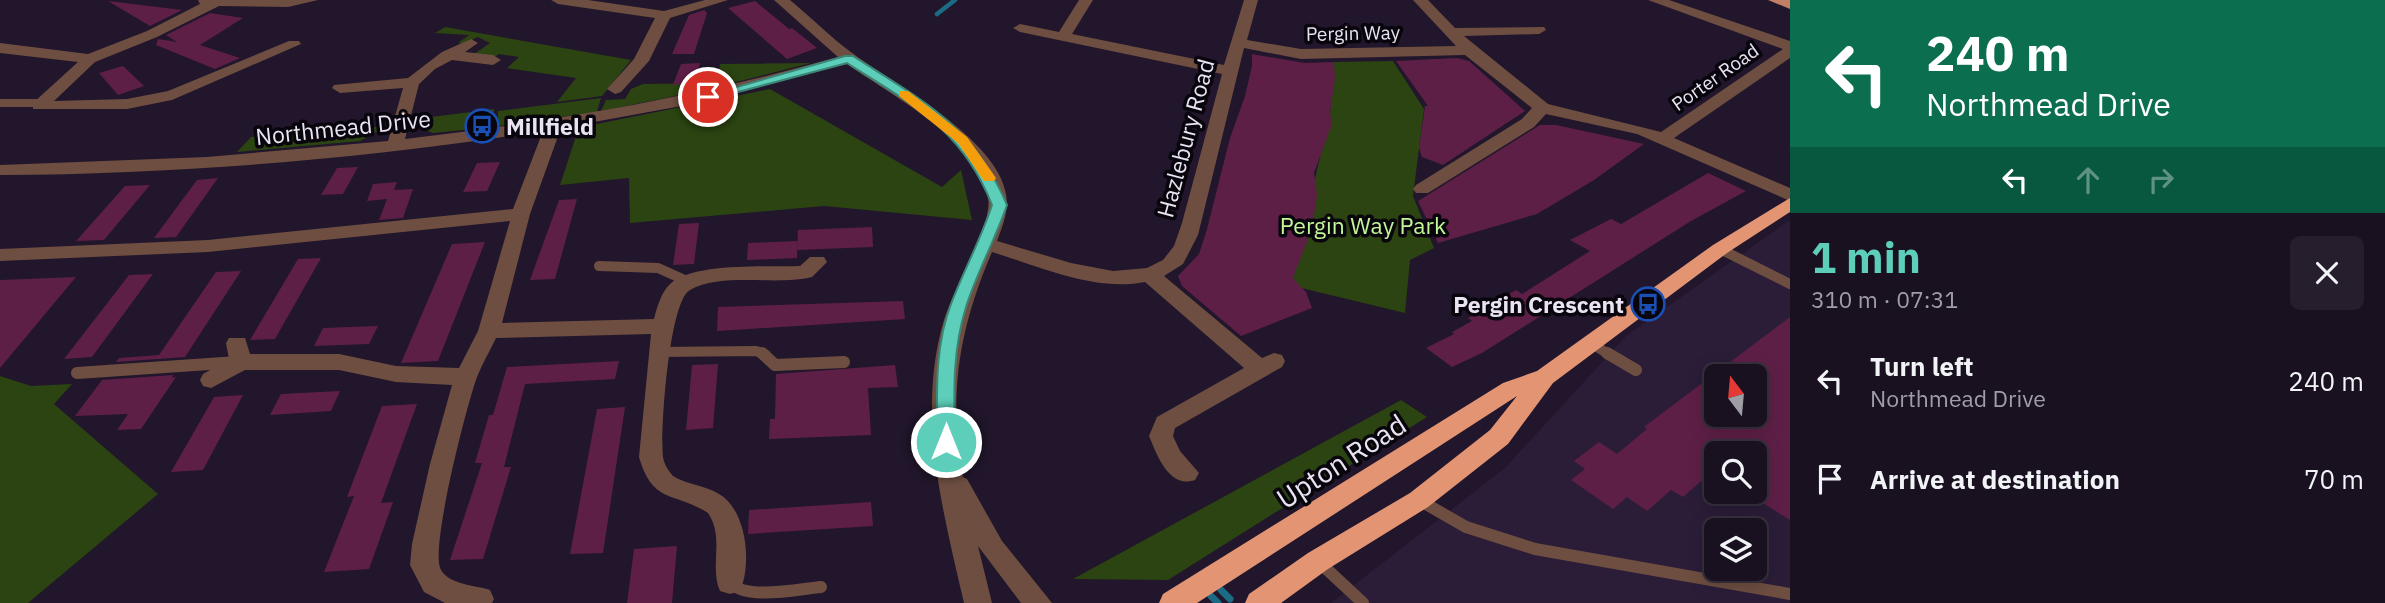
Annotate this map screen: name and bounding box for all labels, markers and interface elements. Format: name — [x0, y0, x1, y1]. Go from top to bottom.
street label: Pergin Way — [1306, 20, 1401, 46]
text: 240 m — [1926, 21, 2070, 84]
icon: left — [1811, 28, 1902, 119]
street label: Porter Road — [1667, 38, 1763, 116]
street label: Hazlebury Road — [1149, 55, 1221, 221]
pin — [678, 67, 738, 127]
icon: arrive — [689, 78, 727, 116]
text: Northmead Drive — [1926, 83, 2171, 125]
street label: Northmead Drive — [254, 103, 432, 151]
bus stop icon: Millfield — [463, 107, 501, 145]
place label: Millfield — [506, 111, 594, 141]
icon: left — [1996, 161, 2034, 199]
icon: ahead — [2069, 161, 2107, 199]
icon: right — [2142, 161, 2180, 199]
park label: Pergin Way Park — [1280, 210, 1446, 240]
text: 1 min — [1811, 230, 1921, 285]
button: close — [2290, 236, 2364, 310]
text: 310 m · 07:31 — [1811, 284, 1958, 314]
bus stop icon: Pergin Crescent — [1629, 285, 1667, 323]
place label: Pergin Crescent — [1453, 289, 1624, 319]
text: Turn left — [1870, 349, 1973, 383]
icon: left — [1811, 362, 1849, 400]
north arrow — [1704, 364, 1768, 427]
map controls — [1704, 364, 1767, 581]
text: 240 m — [2288, 364, 2364, 398]
text: Northmead Drive — [1870, 383, 2046, 413]
position arrow — [909, 405, 983, 479]
street label: Upton Road — [1269, 405, 1413, 517]
button: search — [1704, 441, 1767, 504]
icon: arrive — [1811, 460, 1849, 498]
text: Arrive at destination — [1870, 462, 2120, 496]
text: 70 m — [2304, 462, 2364, 496]
button: layers — [1704, 518, 1767, 581]

